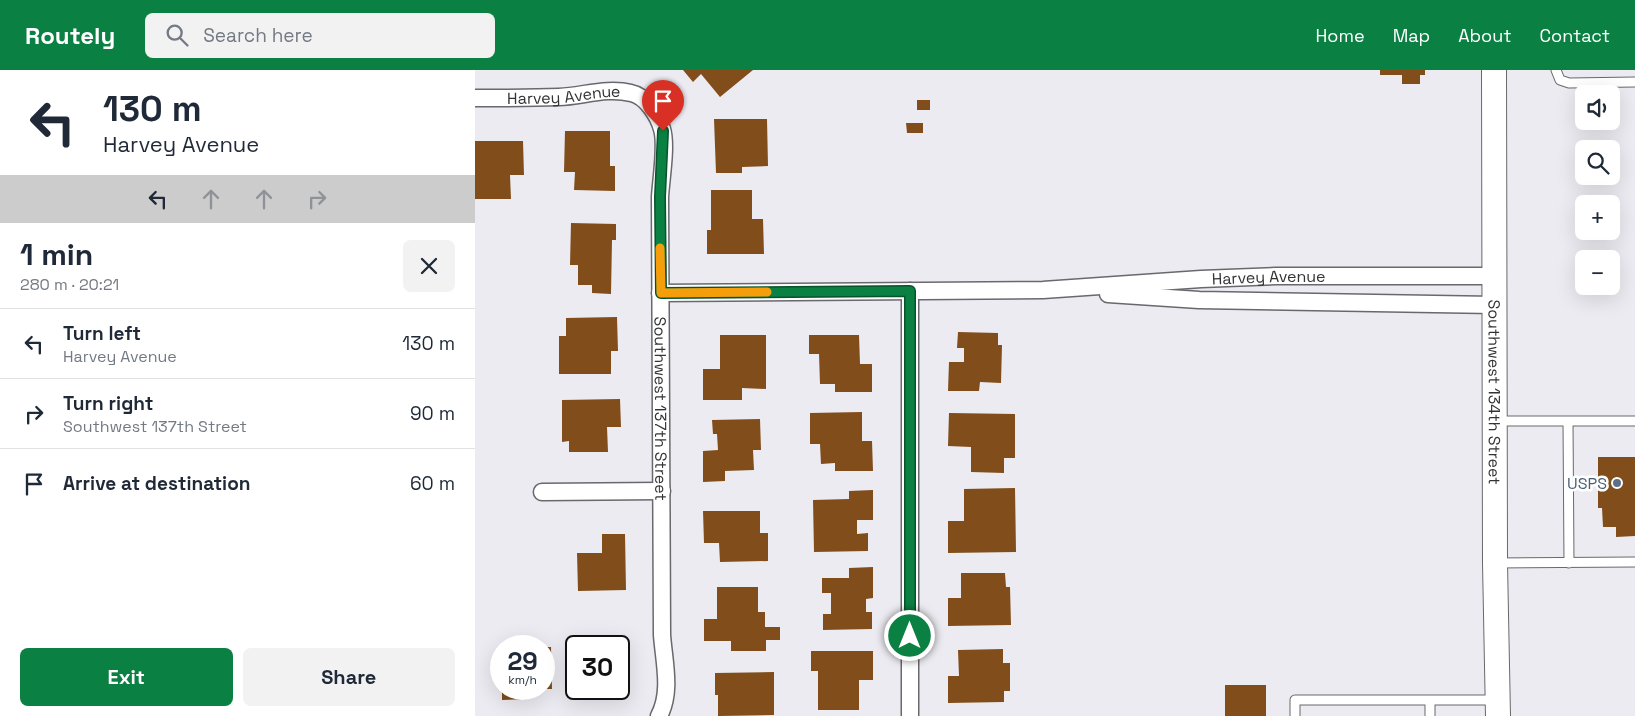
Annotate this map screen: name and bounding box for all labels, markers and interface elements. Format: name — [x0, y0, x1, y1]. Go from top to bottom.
search box — [145, 13, 495, 58]
text: Routely — [25, 20, 115, 51]
icon: search — [163, 21, 191, 49]
text: Search here — [203, 23, 313, 48]
text: Home — [1316, 24, 1365, 47]
text: Map — [1393, 24, 1430, 47]
text: About — [1458, 24, 1512, 47]
text: Contact — [1540, 24, 1610, 47]
pin — [642, 80, 684, 131]
street label: Harvey Avenue — [507, 81, 621, 109]
map controls — [1575, 85, 1620, 295]
button: sound — [1575, 85, 1620, 130]
text: 130 m — [103, 87, 202, 131]
icon: arrive — [649, 87, 677, 115]
icon: left — [20, 90, 85, 155]
text: Harvey Avenue — [103, 130, 259, 158]
button: search — [1575, 140, 1620, 185]
icon: left — [144, 185, 172, 213]
icon: ahead — [197, 185, 225, 213]
icon: ahead — [250, 185, 278, 213]
icon: right — [303, 185, 331, 213]
button: + — [1575, 195, 1620, 240]
text: 1 min — [20, 235, 93, 274]
button: close — [403, 240, 455, 292]
button: − — [1575, 250, 1620, 295]
street label: Harvey Avenue — [1211, 266, 1325, 290]
text: 280 m · 20:21 — [20, 274, 119, 295]
street label: Southwest 134th Street — [1483, 299, 1505, 485]
street label: Southwest 137th Street — [650, 317, 671, 501]
text: Turn left — [63, 321, 141, 346]
icon: left — [20, 330, 48, 358]
text: 130 m — [402, 331, 455, 356]
text: Harvey Avenue — [63, 346, 177, 367]
text: Turn right — [63, 391, 153, 416]
icon: right — [20, 400, 48, 428]
text: 90 m — [410, 401, 455, 426]
text: Southwest 137th Street — [63, 416, 247, 437]
icon: arrive — [20, 470, 48, 498]
text: Arrive at destination — [63, 471, 251, 496]
text: 60 m — [410, 471, 455, 496]
place label: USPS — [1567, 473, 1607, 494]
marker: USPS — [1611, 477, 1623, 489]
position arrow — [883, 609, 935, 661]
speed limit sign: 30 — [565, 635, 630, 700]
text: 29 — [507, 645, 538, 677]
button: Exit — [20, 648, 233, 706]
button: Share — [243, 648, 455, 706]
text: km/h — [508, 672, 537, 688]

